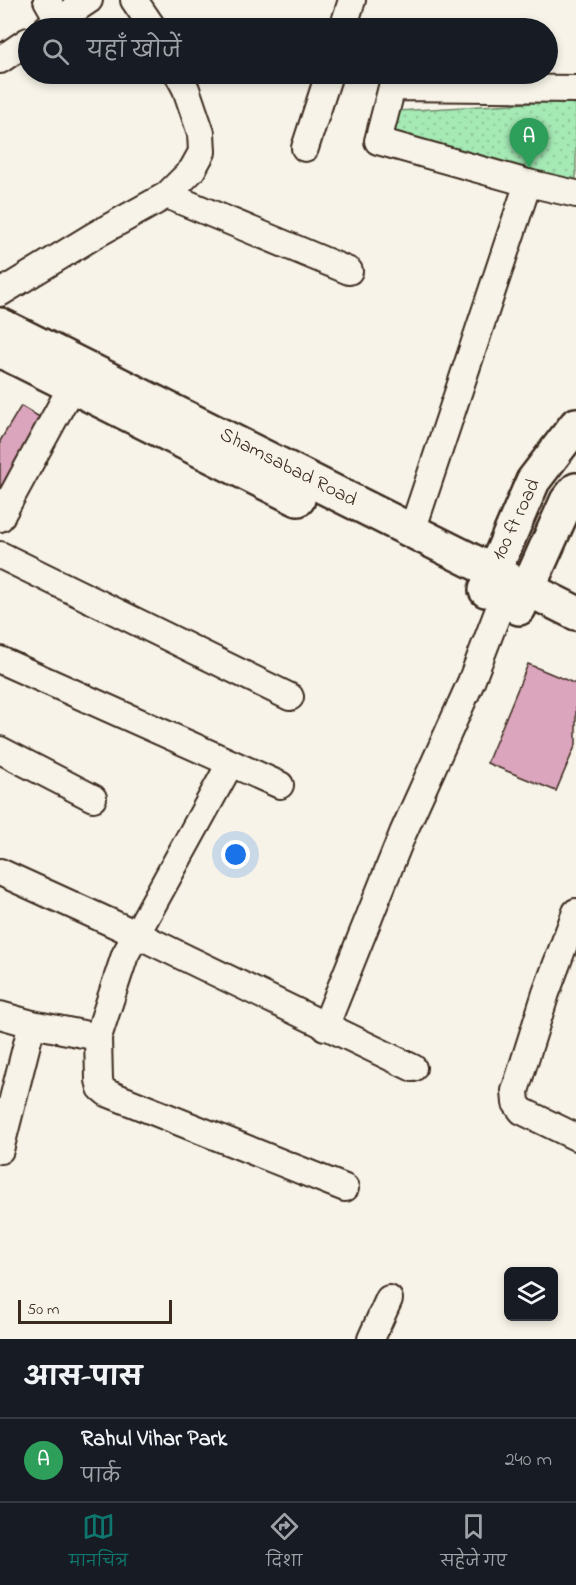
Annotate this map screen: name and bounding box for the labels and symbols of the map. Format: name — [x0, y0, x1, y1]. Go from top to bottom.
pin: A — [510, 118, 548, 168]
street label: Shamsabad Road — [214, 421, 362, 515]
street label: 100 ft road — [485, 474, 549, 566]
your location — [221, 840, 250, 869]
scale bar — [18, 1297, 172, 1324]

